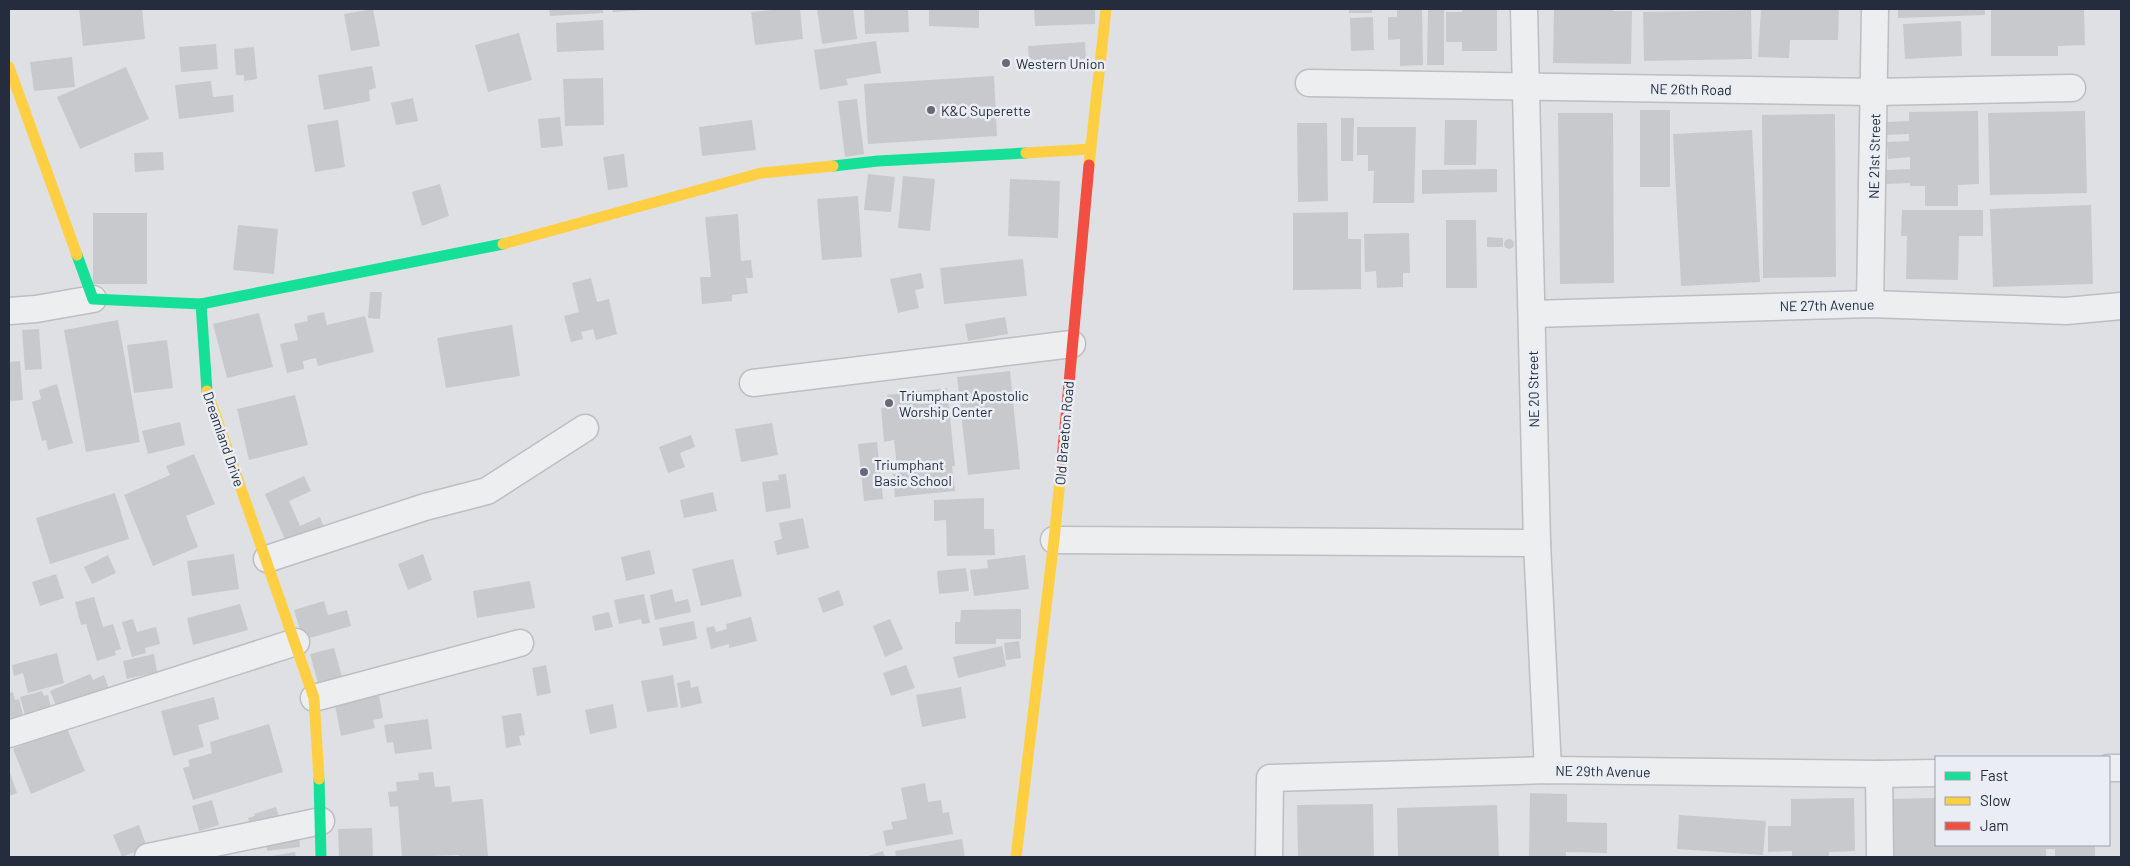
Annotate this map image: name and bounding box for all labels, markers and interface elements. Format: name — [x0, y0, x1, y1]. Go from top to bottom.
place label: Western Union — [1016, 55, 1105, 72]
marker: Western Union — [1000, 57, 1012, 69]
street label: NE 26th Road — [1650, 80, 1732, 98]
place label: K&C Superette — [941, 102, 1031, 119]
marker: K&C Superette — [925, 104, 937, 116]
street label: NE 21st Street — [1865, 113, 1883, 199]
street label: NE 27th Avenue — [1780, 296, 1874, 314]
street label: NE 20 Street — [1524, 350, 1542, 428]
street label: Old Braeton Road — [1051, 380, 1077, 486]
place label: Triumphant Apostolic Worship Center — [899, 387, 1029, 420]
street label: Dreamland Drive — [200, 389, 248, 489]
marker: Triumphant Apostolic Worship Center — [883, 397, 895, 409]
place label: Triumphant Basic School — [874, 456, 952, 489]
marker: Triumphant Basic School — [858, 466, 870, 478]
legend — [1935, 756, 2110, 846]
street label: NE 29th Avenue — [1555, 762, 1651, 780]
text: Fast — [1980, 766, 2008, 784]
text: Slow — [1980, 791, 2011, 809]
text: Jam — [1980, 816, 2009, 834]

